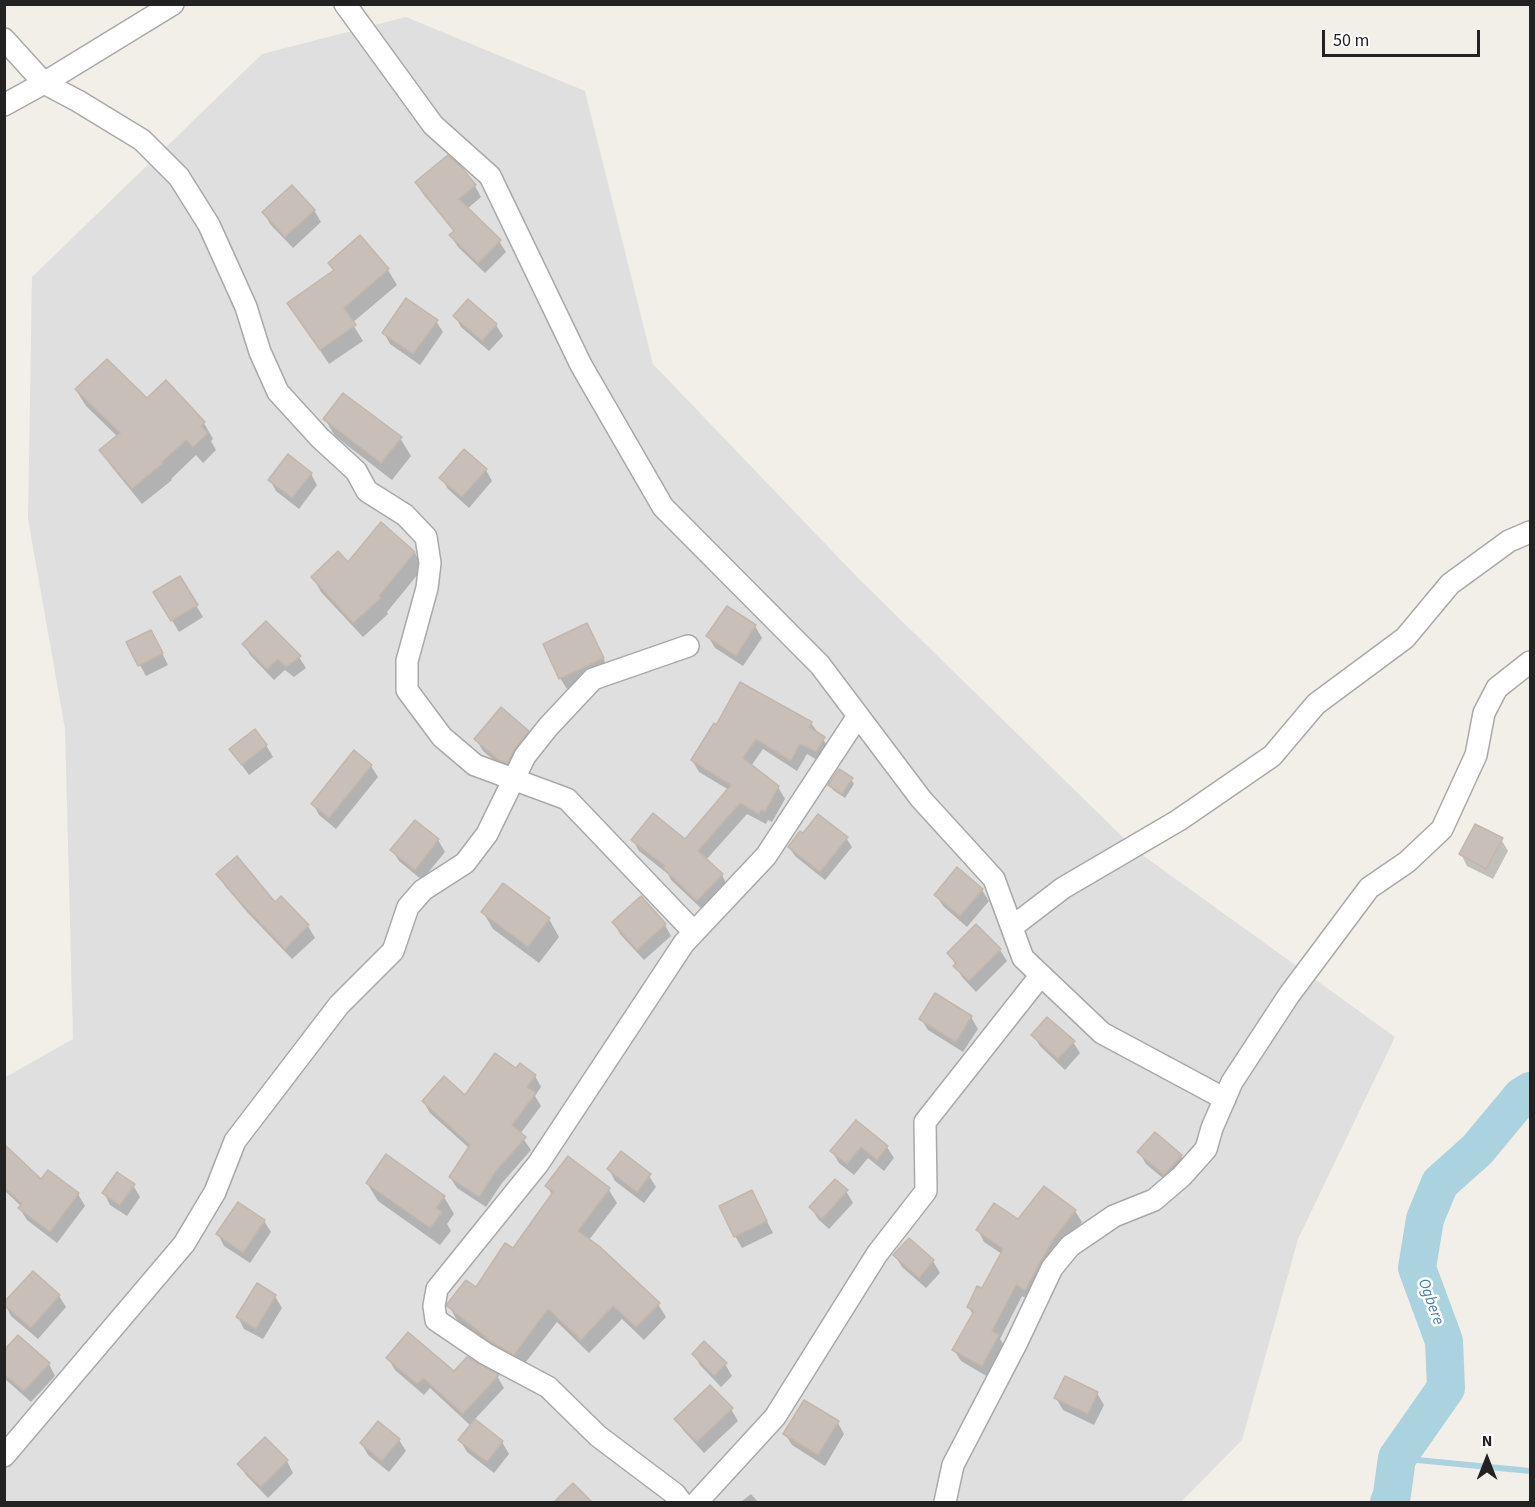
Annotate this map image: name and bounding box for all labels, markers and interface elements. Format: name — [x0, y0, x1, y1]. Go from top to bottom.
scale bar — [1325, 18, 1482, 56]
text: 50 m — [1333, 28, 1369, 53]
water label: Ogbere — [1413, 1276, 1447, 1328]
north arrow — [1457, 1429, 1517, 1489]
text: N — [1482, 1430, 1492, 1452]

